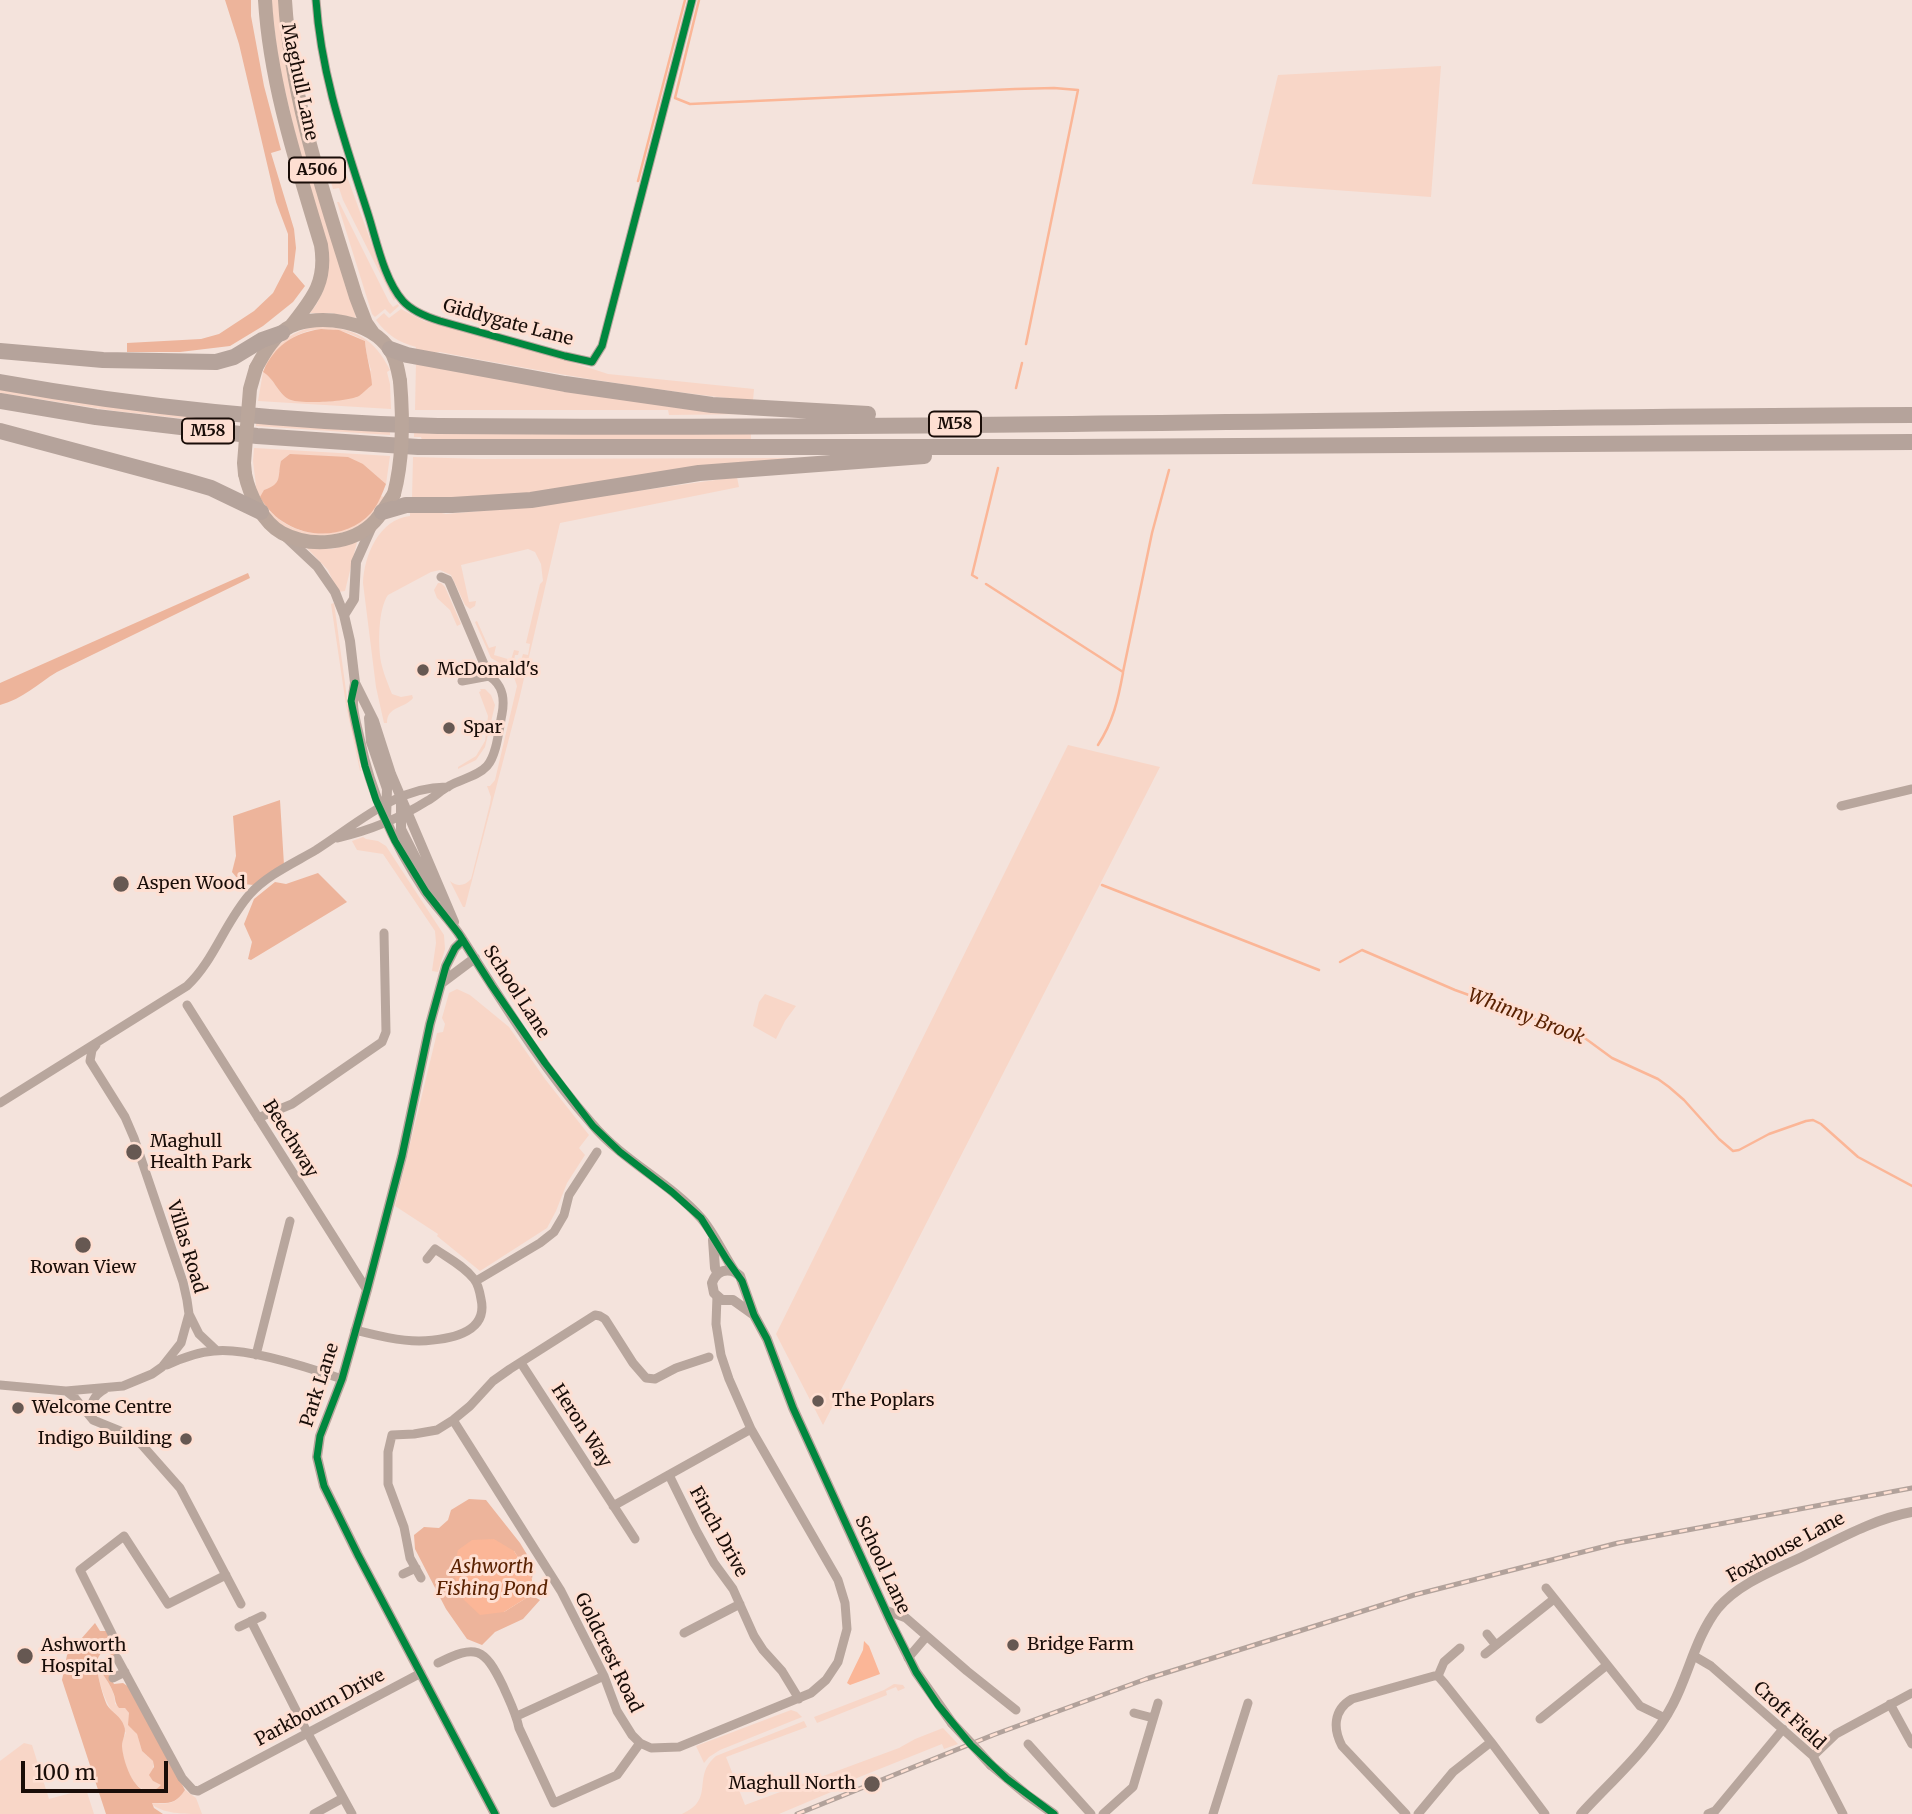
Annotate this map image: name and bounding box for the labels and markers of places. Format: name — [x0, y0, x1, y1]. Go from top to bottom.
place label: McDonald's — [437, 659, 539, 681]
marker: McDonald's — [415, 662, 431, 678]
place label: Spar — [463, 717, 502, 739]
marker: Spar — [441, 720, 457, 736]
place label: Aspen Wood — [137, 873, 245, 895]
marker: Aspen Wood — [111, 874, 131, 894]
place label: Maghull Health Park — [150, 1131, 252, 1174]
marker: Maghull Health Park — [124, 1142, 144, 1162]
marker: Rowan View — [73, 1235, 93, 1255]
place label: Rowan View — [30, 1257, 136, 1279]
place label: The Poplars — [832, 1390, 935, 1412]
marker: The Poplars — [810, 1393, 826, 1409]
place label: Welcome Centre — [32, 1397, 172, 1419]
marker: Welcome Centre — [10, 1400, 26, 1416]
place label: Indigo Building — [38, 1428, 172, 1450]
marker: Indigo Building — [178, 1431, 194, 1447]
place label: Bridge Farm — [1027, 1634, 1134, 1656]
place label: Ashworth Hospital — [41, 1635, 126, 1678]
marker: Bridge Farm — [1005, 1637, 1021, 1653]
marker: Ashworth Hospital — [15, 1646, 35, 1666]
place label: Maghull North — [729, 1773, 856, 1795]
marker: Maghull North — [862, 1774, 882, 1794]

